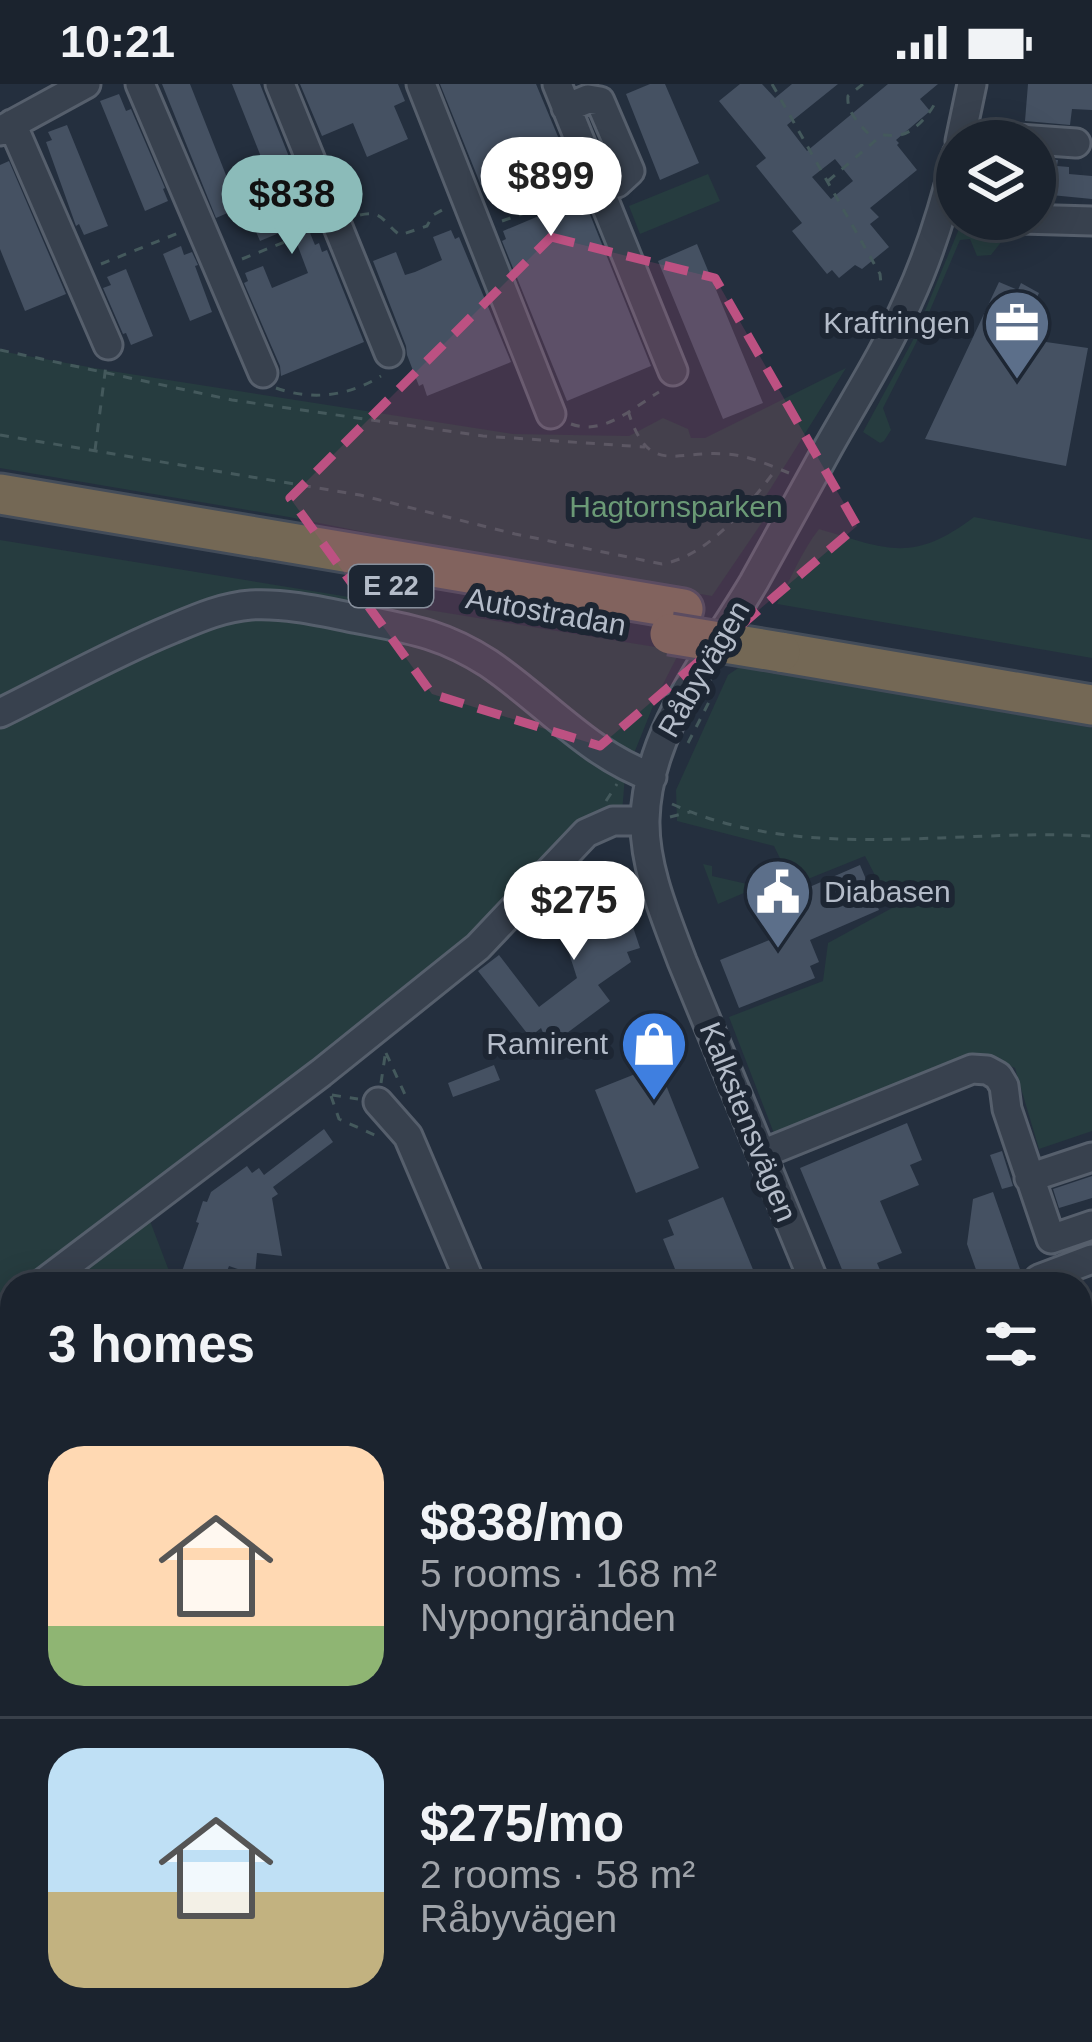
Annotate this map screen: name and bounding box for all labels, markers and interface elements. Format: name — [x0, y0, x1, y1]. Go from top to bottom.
text: 10:21 — [60, 16, 175, 67]
map controls — [936, 120, 1056, 240]
button: layers — [936, 120, 1056, 240]
pin: $899 — [480, 137, 622, 239]
text: $899 — [508, 154, 594, 197]
pin: $838 — [221, 155, 363, 257]
text: $838 — [249, 172, 335, 215]
office icon: Kraftringen — [982, 288, 1052, 382]
place label: Kraftringen — [823, 306, 970, 339]
park label: Hagtornsparken — [569, 490, 783, 523]
road number: E 22 — [349, 565, 433, 607]
street label: Autostradan — [464, 581, 629, 642]
street label: Råbyvägen — [651, 595, 756, 743]
public building icon: Diabasen — [743, 857, 813, 951]
pin: $275 — [503, 861, 645, 963]
place label: Diabasen — [824, 875, 951, 908]
text: $275 — [531, 878, 617, 921]
shop icon: Ramirent — [619, 1009, 689, 1103]
street label: Kalkstensvägen — [693, 1017, 803, 1226]
place label: Ramirent — [486, 1027, 609, 1060]
icon: filters — [978, 1311, 1044, 1377]
text: 3 homes — [48, 1316, 255, 1373]
icon: home — [144, 1494, 288, 1638]
text: $838/mo — [420, 1494, 624, 1551]
text: 5 rooms · 168 m² — [420, 1552, 717, 1595]
text: Nypongränden — [420, 1596, 676, 1639]
text: $275/mo — [420, 1795, 624, 1852]
icon: home — [144, 1796, 288, 1940]
text: 2 rooms · 58 m² — [420, 1853, 695, 1896]
text: Råbyvägen — [420, 1897, 617, 1940]

